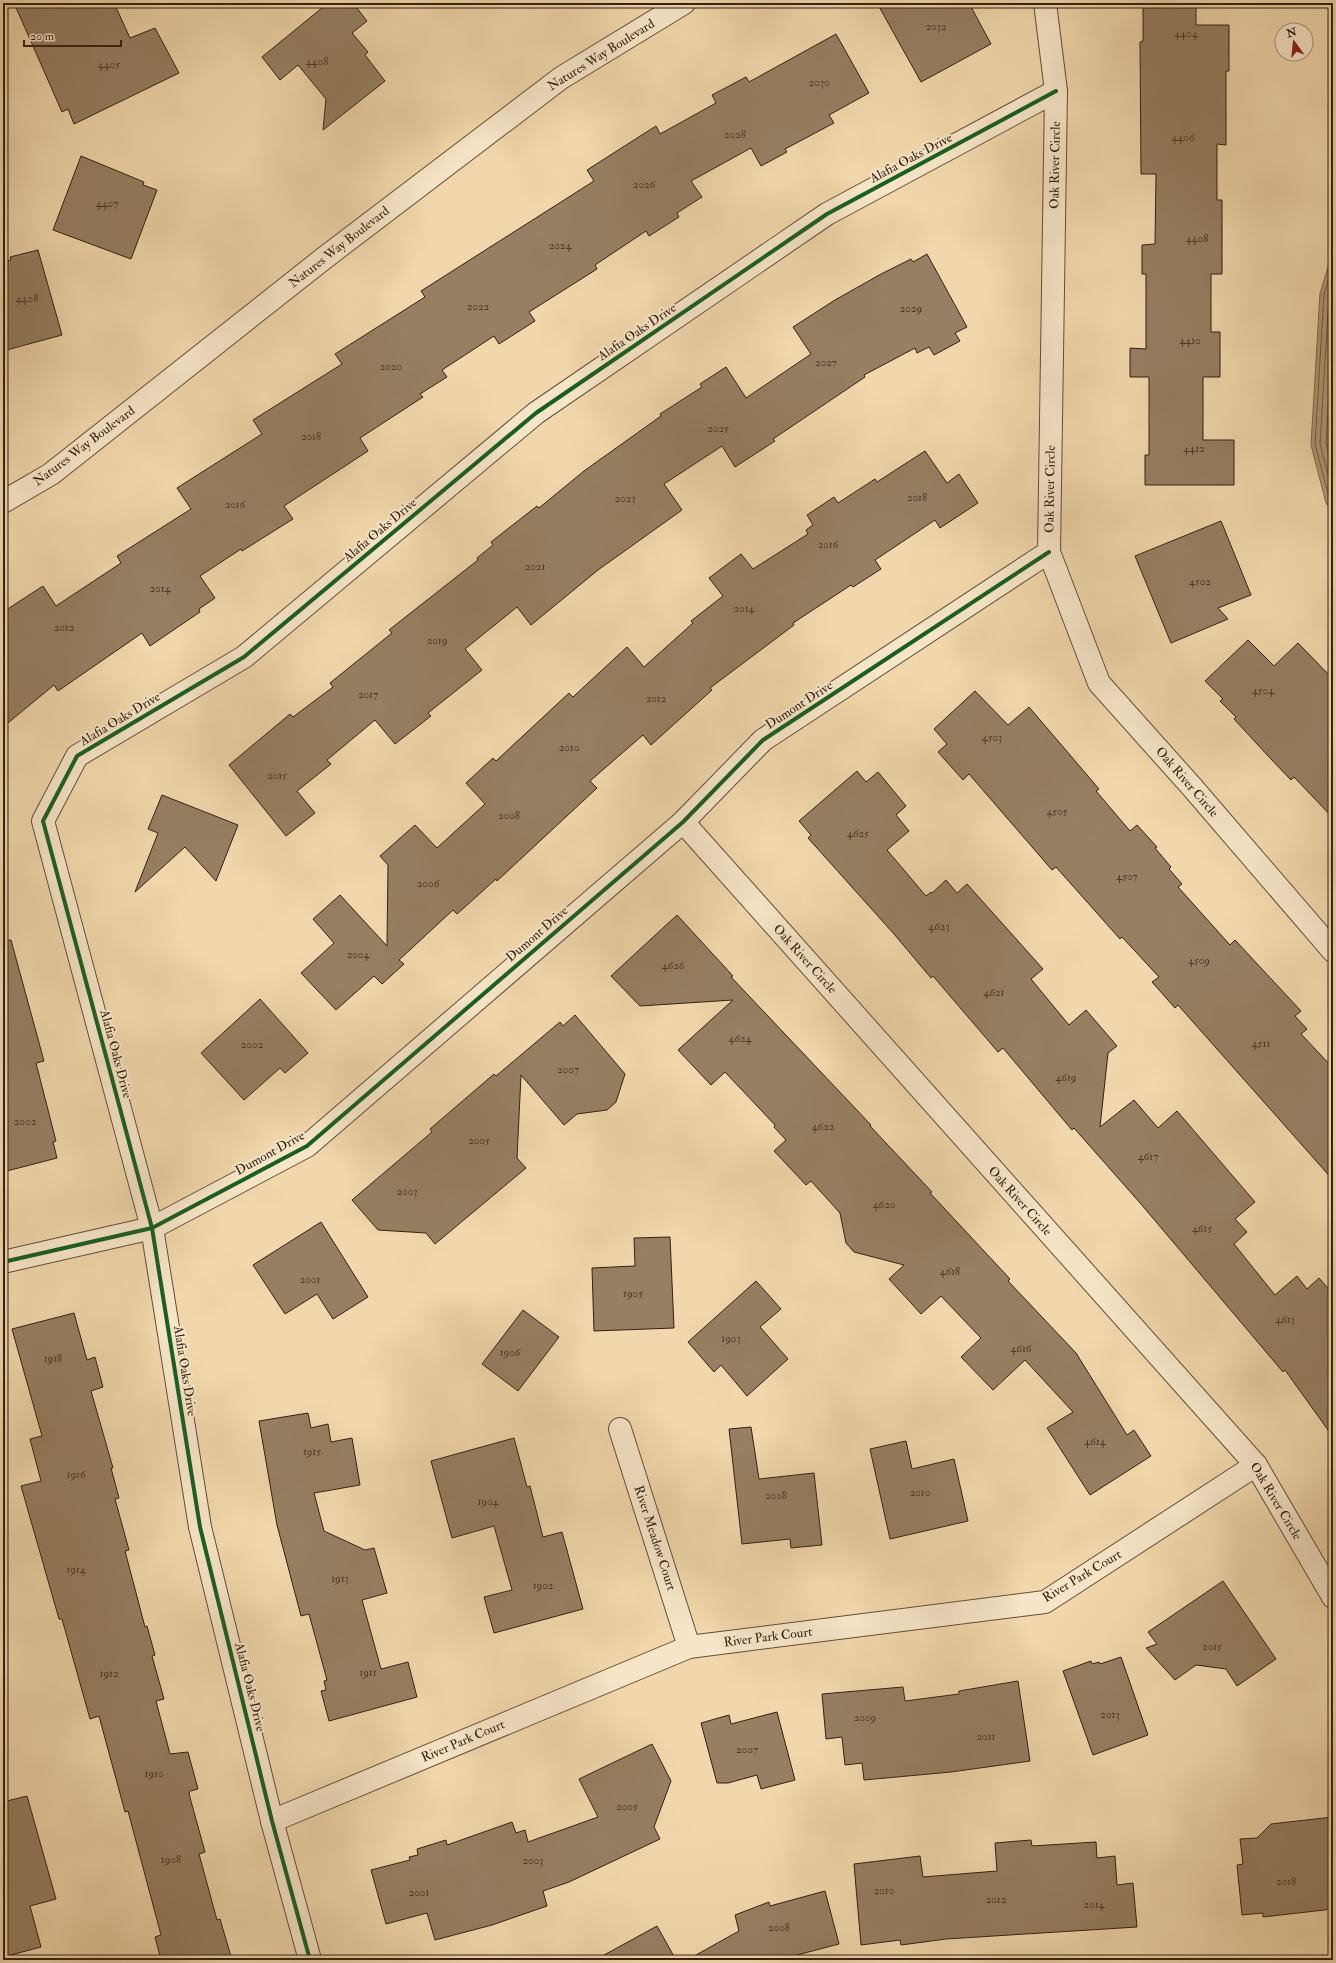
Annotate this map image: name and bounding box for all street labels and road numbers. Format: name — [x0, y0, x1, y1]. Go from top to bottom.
street label: Natures Way Boulevard — [545, 15, 658, 95]
street label: Oak River Circle — [1046, 120, 1064, 209]
street label: Alafia Oaks Drive — [866, 129, 955, 187]
street label: Natures Way Boulevard — [286, 202, 394, 292]
street label: Alafia Oaks Drive — [594, 300, 680, 365]
street label: Natures Way Boulevard — [30, 402, 139, 490]
street label: Oak River Circle — [1041, 444, 1059, 533]
street label: Alafia Oaks Drive — [339, 494, 420, 566]
street label: Dumont Drive — [762, 677, 836, 733]
street label: Alafia Oaks Drive — [76, 688, 164, 750]
street label: Oak River Circle — [1152, 744, 1222, 821]
street label: Dumont Drive — [503, 902, 572, 965]
street label: Oak River Circle — [770, 921, 841, 997]
street label: Alafia Oaks Drive — [96, 1007, 136, 1101]
street label: Dumont Drive — [232, 1127, 308, 1179]
street label: Oak River Circle — [985, 1163, 1056, 1239]
street label: Alafia Oaks Drive — [170, 1324, 200, 1418]
street label: Oak River Circle — [1247, 1459, 1306, 1543]
street label: River Meadow Court — [631, 1484, 679, 1592]
street label: River Park Court — [1040, 1546, 1124, 1606]
street label: River Park Court — [723, 1624, 813, 1650]
street label: Alafia Oaks Drive — [231, 1640, 269, 1734]
street label: River Park Court — [419, 1716, 507, 1766]

